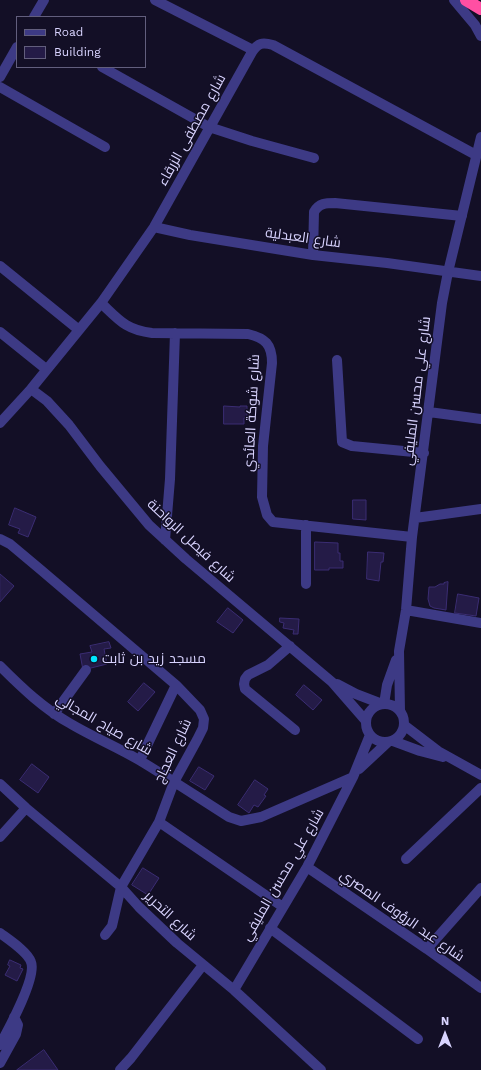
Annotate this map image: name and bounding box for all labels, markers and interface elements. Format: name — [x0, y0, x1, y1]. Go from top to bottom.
legend — [16, 16, 146, 68]
text: Road — [54, 25, 83, 39]
text: Building — [54, 45, 101, 59]
street label: شارع مصطفى الزرقاء — [154, 71, 230, 189]
street label: شارع العبدلية — [264, 224, 342, 252]
street label: شارع علي محسن المليفي — [400, 315, 434, 467]
street label: شارع شوكة العائدي — [241, 354, 263, 472]
street label: شارع فيصل الرواحنة — [144, 496, 238, 586]
place label: مسجد زيد بن ثابت — [102, 651, 206, 667]
marker: مسجد زيد بن ثابت — [89, 654, 99, 664]
street label: شارع صياح المجالي — [53, 691, 155, 759]
street label: شارع العجاج — [151, 716, 195, 786]
street label: شارع علي محسن المليفي — [238, 806, 328, 944]
street label: شارع عبد الرؤوف المصري — [337, 867, 467, 965]
street label: شارع التحرير — [140, 888, 200, 944]
north arrow — [425, 1014, 465, 1054]
text: N — [441, 1015, 449, 1028]

